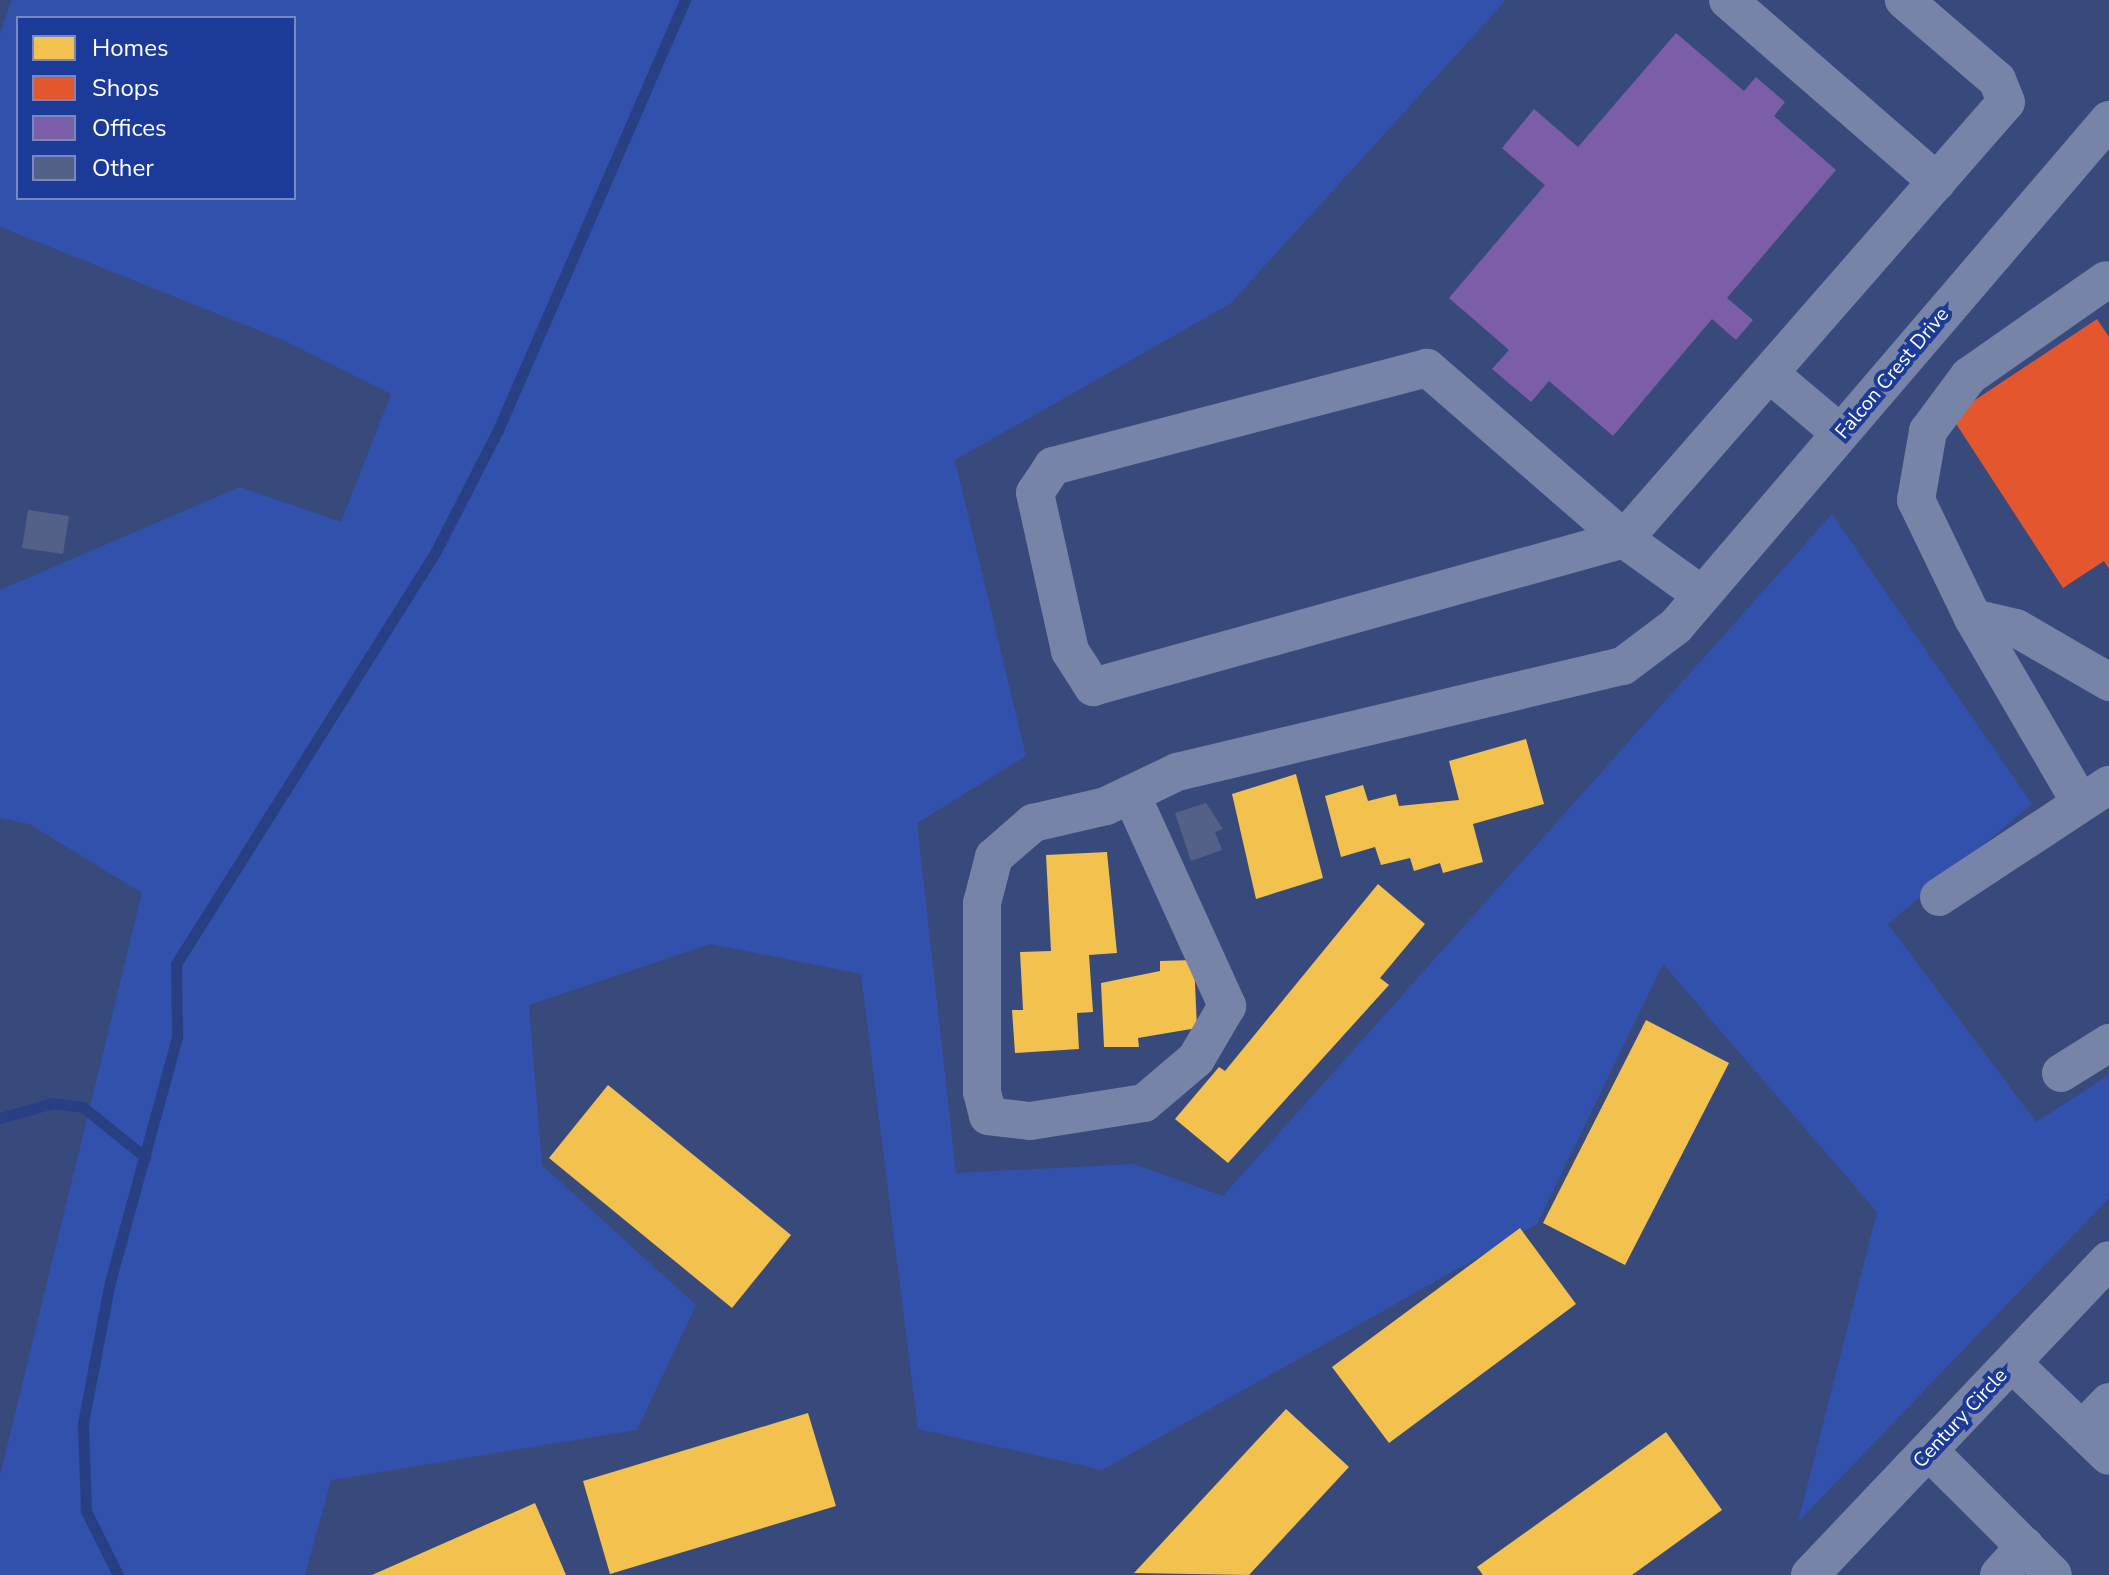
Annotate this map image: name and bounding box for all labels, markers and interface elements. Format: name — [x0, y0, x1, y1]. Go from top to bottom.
legend — [16, 16, 296, 200]
text: Homes — [92, 32, 168, 64]
text: Shops — [92, 72, 159, 104]
text: Offices — [92, 112, 167, 144]
text: Other — [92, 152, 154, 184]
street label: Falcon Crest Drive — [1830, 303, 1954, 443]
street label: Century Circle — [1908, 1363, 2012, 1473]

